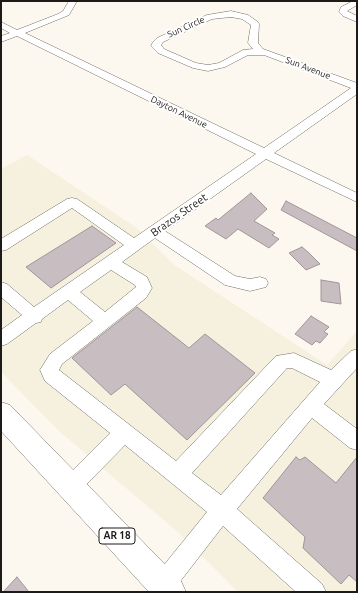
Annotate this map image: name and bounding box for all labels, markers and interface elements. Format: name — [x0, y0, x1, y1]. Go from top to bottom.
street label: Sun Circle — [166, 14, 206, 40]
street label: Sun Avenue — [284, 54, 332, 82]
street label: Dayton Avenue — [149, 94, 209, 130]
street label: Brazos Street — [148, 191, 210, 239]
road number: AR 18 — [99, 528, 135, 544]

